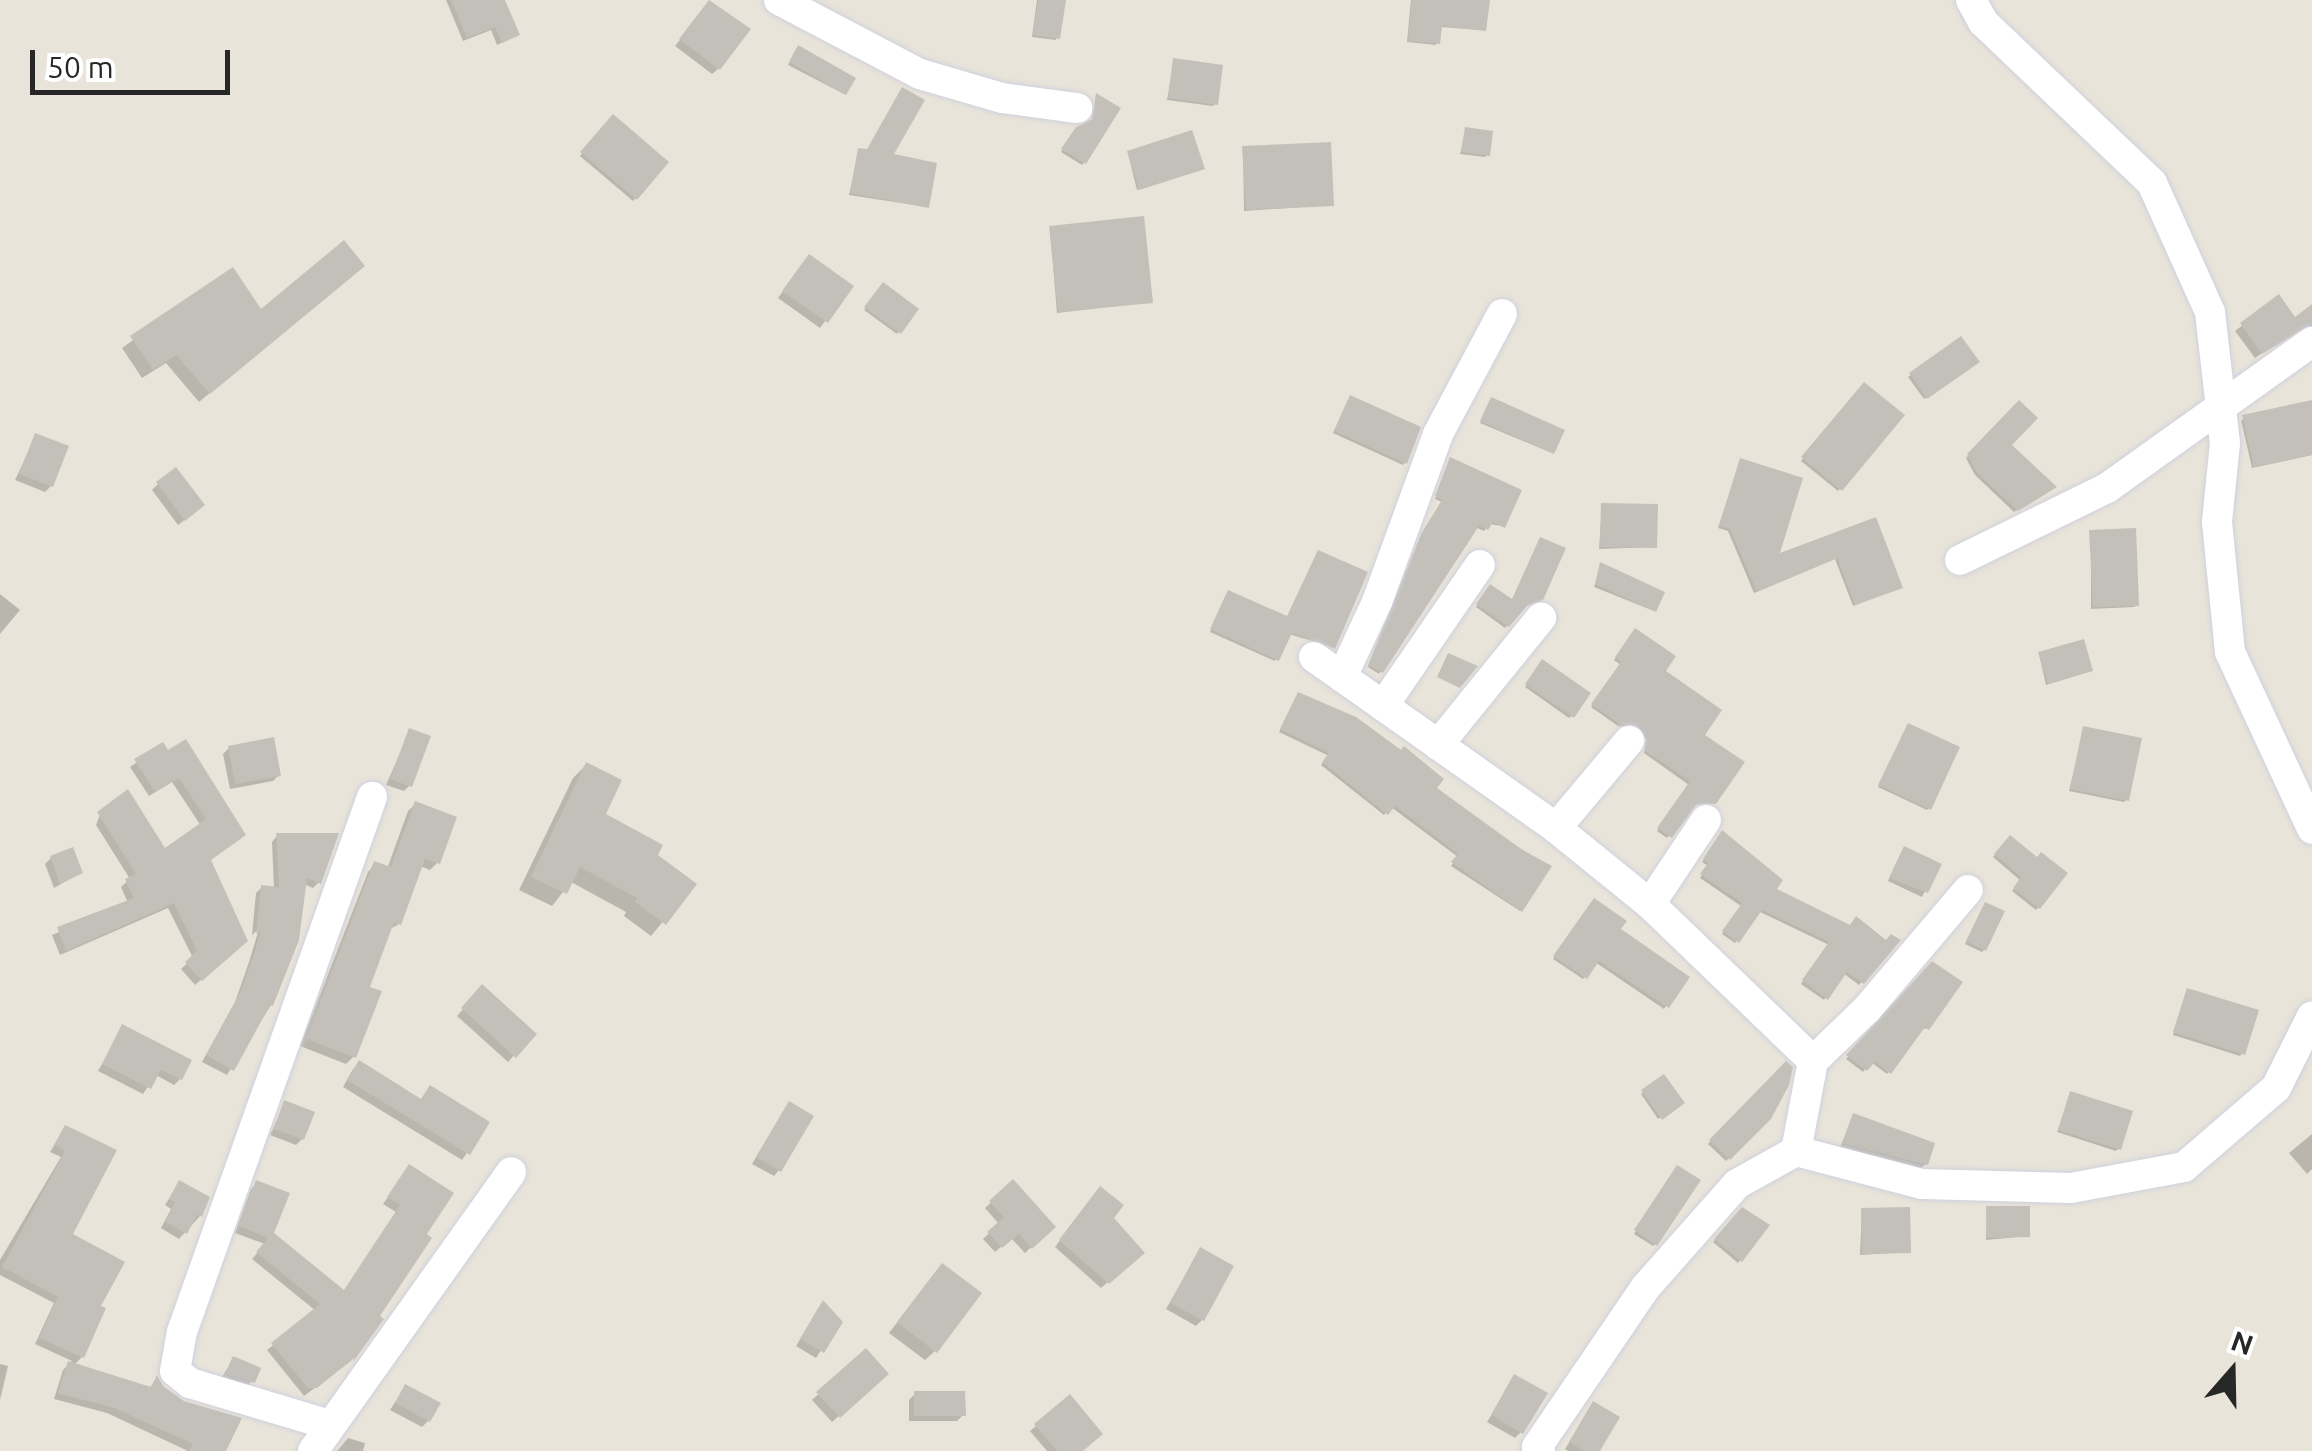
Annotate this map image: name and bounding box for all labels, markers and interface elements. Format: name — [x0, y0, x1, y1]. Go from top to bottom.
scale bar — [35, 30, 235, 92]
text: 50 m — [47, 50, 114, 84]
north arrow — [2182, 1321, 2282, 1421]
text: N — [2227, 1324, 2258, 1360]

